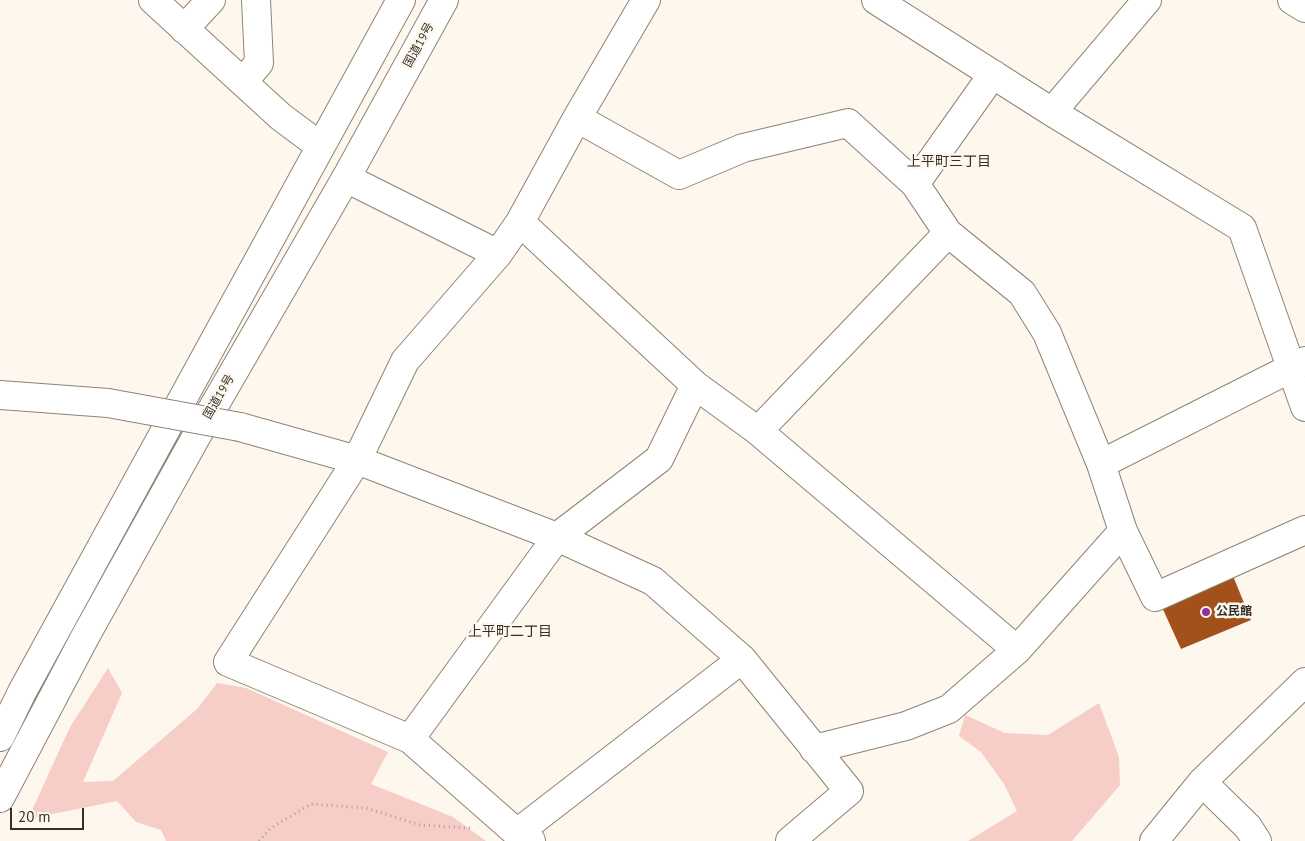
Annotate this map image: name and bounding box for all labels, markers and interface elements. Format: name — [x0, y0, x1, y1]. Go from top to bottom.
street label: 国道19号 — [401, 20, 437, 70]
district label: 上平町三丁目 — [907, 154, 991, 170]
street label: 国道19号 — [200, 372, 238, 422]
place label: 公民館 — [1216, 605, 1252, 619]
marker: 公民館 — [1200, 606, 1212, 618]
district label: 上平町二丁目 — [468, 624, 552, 640]
scale bar — [12, 798, 86, 830]
text: 20 m — [18, 807, 51, 826]

